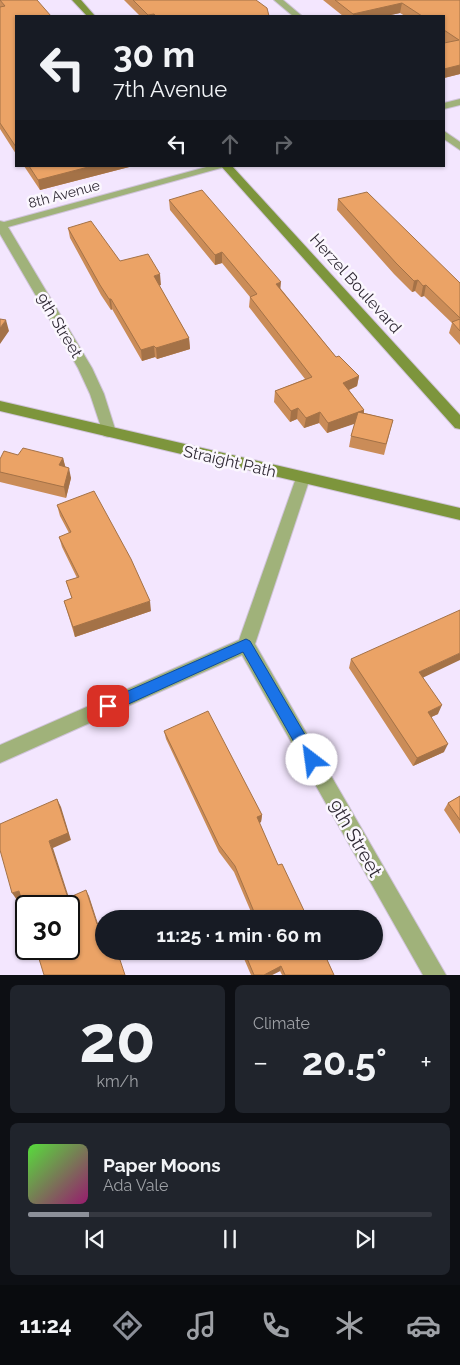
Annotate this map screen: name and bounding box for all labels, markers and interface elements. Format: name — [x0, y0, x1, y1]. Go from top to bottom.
text: 30 m — [113, 34, 195, 75]
icon: left — [30, 35, 95, 100]
text: 7th Avenue — [113, 76, 227, 102]
icon: left — [163, 130, 191, 158]
icon: ahead — [216, 130, 244, 158]
icon: right — [269, 130, 297, 158]
street label: 8th Avenue — [26, 177, 102, 211]
street label: Herzel Boulevard — [306, 230, 405, 337]
street label: 9th Street — [33, 289, 87, 362]
street label: Straight Path — [182, 442, 278, 481]
pin — [87, 685, 129, 727]
icon: arrive — [94, 692, 122, 720]
position arrow — [285, 733, 337, 785]
street label: 9th Street — [325, 795, 387, 881]
speed limit sign: 30 — [15, 895, 80, 960]
text: 11:25 · 1 min · 60 m — [157, 924, 321, 946]
text: 20 — [79, 1001, 156, 1077]
text: Climate — [253, 1014, 310, 1033]
text: 20.5° — [302, 1039, 387, 1084]
text: − — [253, 1046, 268, 1079]
text: + — [420, 1046, 432, 1079]
text: km/h — [96, 1072, 139, 1091]
text: Paper Moons — [103, 1154, 221, 1176]
text: Ada Vale — [103, 1176, 168, 1195]
icon: previous — [81, 1225, 109, 1253]
icon: pause — [216, 1225, 244, 1253]
icon: next — [351, 1225, 379, 1253]
icon: directions — [110, 1308, 145, 1343]
icon: music — [184, 1308, 219, 1343]
icon: phone — [258, 1308, 293, 1343]
icon: climate — [332, 1308, 367, 1343]
icon: car — [406, 1308, 441, 1343]
text: 11:24 — [19, 1312, 72, 1338]

